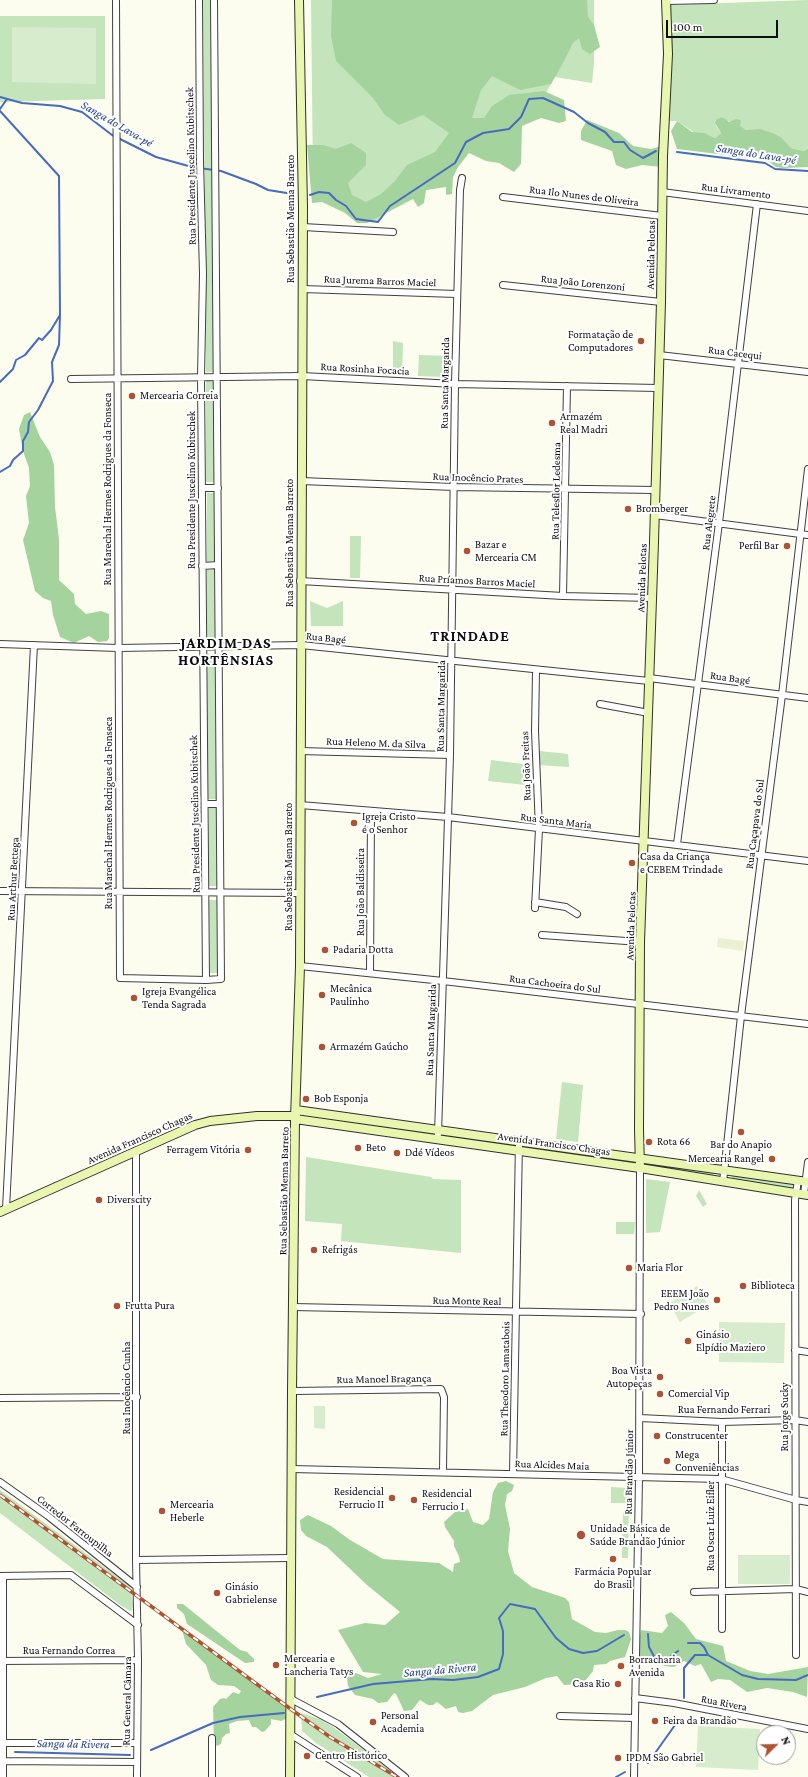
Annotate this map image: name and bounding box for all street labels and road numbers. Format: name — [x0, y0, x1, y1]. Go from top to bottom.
street label: Rua Presidente Juscelino Kubitschek — [183, 87, 199, 245]
street label: Rua Sebastião Menna Barreto — [284, 155, 298, 283]
street label: Rua Livramento — [701, 180, 771, 202]
street label: Rua Ilo Nunes de Oliveira — [529, 183, 639, 209]
street label: Avenida Pelotas — [644, 220, 658, 290]
street label: Rua Jurema Barros Maciel — [324, 272, 436, 290]
street label: Rua João Lorenzoni — [540, 272, 626, 294]
street label: Rua Santa Margarida — [438, 337, 452, 429]
street label: Rua Cacequi — [707, 343, 763, 363]
street label: Rua Rosinha Focacia — [320, 360, 410, 378]
street label: Rua Marechal Hermes Rodrigues da Fonseca — [101, 393, 115, 585]
street label: Rua Presidente Juscelino Kubitschek — [185, 411, 199, 569]
street label: Rua Telesflor Ledesma — [549, 442, 563, 540]
street label: Rua Inocêncio Prates — [432, 470, 524, 486]
street label: Rua Sebastião Menna Barreto — [283, 479, 297, 607]
street label: Rua Alegrete — [699, 495, 719, 551]
street label: Avenida Pelotas — [634, 543, 650, 613]
street label: Rua Príamos Barros Maciel — [418, 571, 536, 591]
street label: Rua Bagé — [305, 629, 347, 647]
street label: Rua Santa Margarida — [434, 660, 448, 752]
street label: Rua Bagé — [709, 669, 751, 687]
street label: Rua Marechal Hermes Rodrigues da Fonseca — [102, 717, 116, 909]
street label: Rua João Freitas — [518, 731, 534, 801]
street label: Rua Presidente Juscelino Kubitschek — [187, 735, 203, 893]
street label: Rua Heleno M. da Silva — [326, 735, 426, 751]
street label: Rua Caçapava do Sul — [743, 778, 767, 870]
street label: Rua Sebastião Menna Barreto — [282, 803, 296, 931]
street label: Rua Santa Maria — [519, 810, 593, 832]
street label: Rua Arthur Bettega — [4, 837, 22, 921]
street label: Rua João Baldisseira — [354, 848, 368, 936]
street label: Avenida Pelotas — [623, 891, 639, 961]
street label: Rua Cachoeira do Sul — [508, 972, 602, 996]
street label: Rua Santa Margarida — [423, 984, 439, 1076]
street label: Avenida Francisco Chagas — [85, 1109, 195, 1167]
street label: Rua Sebastião Menna Barreto — [276, 1127, 292, 1255]
street label: Avenida Francisco Chagas — [497, 1130, 611, 1158]
street label: Rua Monte Real — [433, 1294, 501, 1308]
street label: Rua Theodoro Lamatabois — [497, 1321, 513, 1437]
street label: Rua Inocêncio Cunha — [120, 1341, 134, 1435]
street label: Rua Manoel Bragança — [336, 1372, 432, 1386]
street label: Rua Jorge Sucky — [778, 1382, 792, 1452]
street label: Rua Fernando Ferrari — [678, 1403, 770, 1417]
street label: Rua Brandão Júnior — [622, 1429, 636, 1515]
street label: Rua Alcides Maia — [514, 1457, 590, 1473]
street label: Rua Oscar Luiz Eifler — [704, 1481, 718, 1571]
street label: Corredor Farroupilha — [34, 1492, 116, 1560]
street label: Rua Fernando Correa — [23, 1644, 115, 1658]
street label: Rua General Câmara — [120, 1656, 134, 1746]
street label: Rua Rivera — [700, 1692, 748, 1714]

